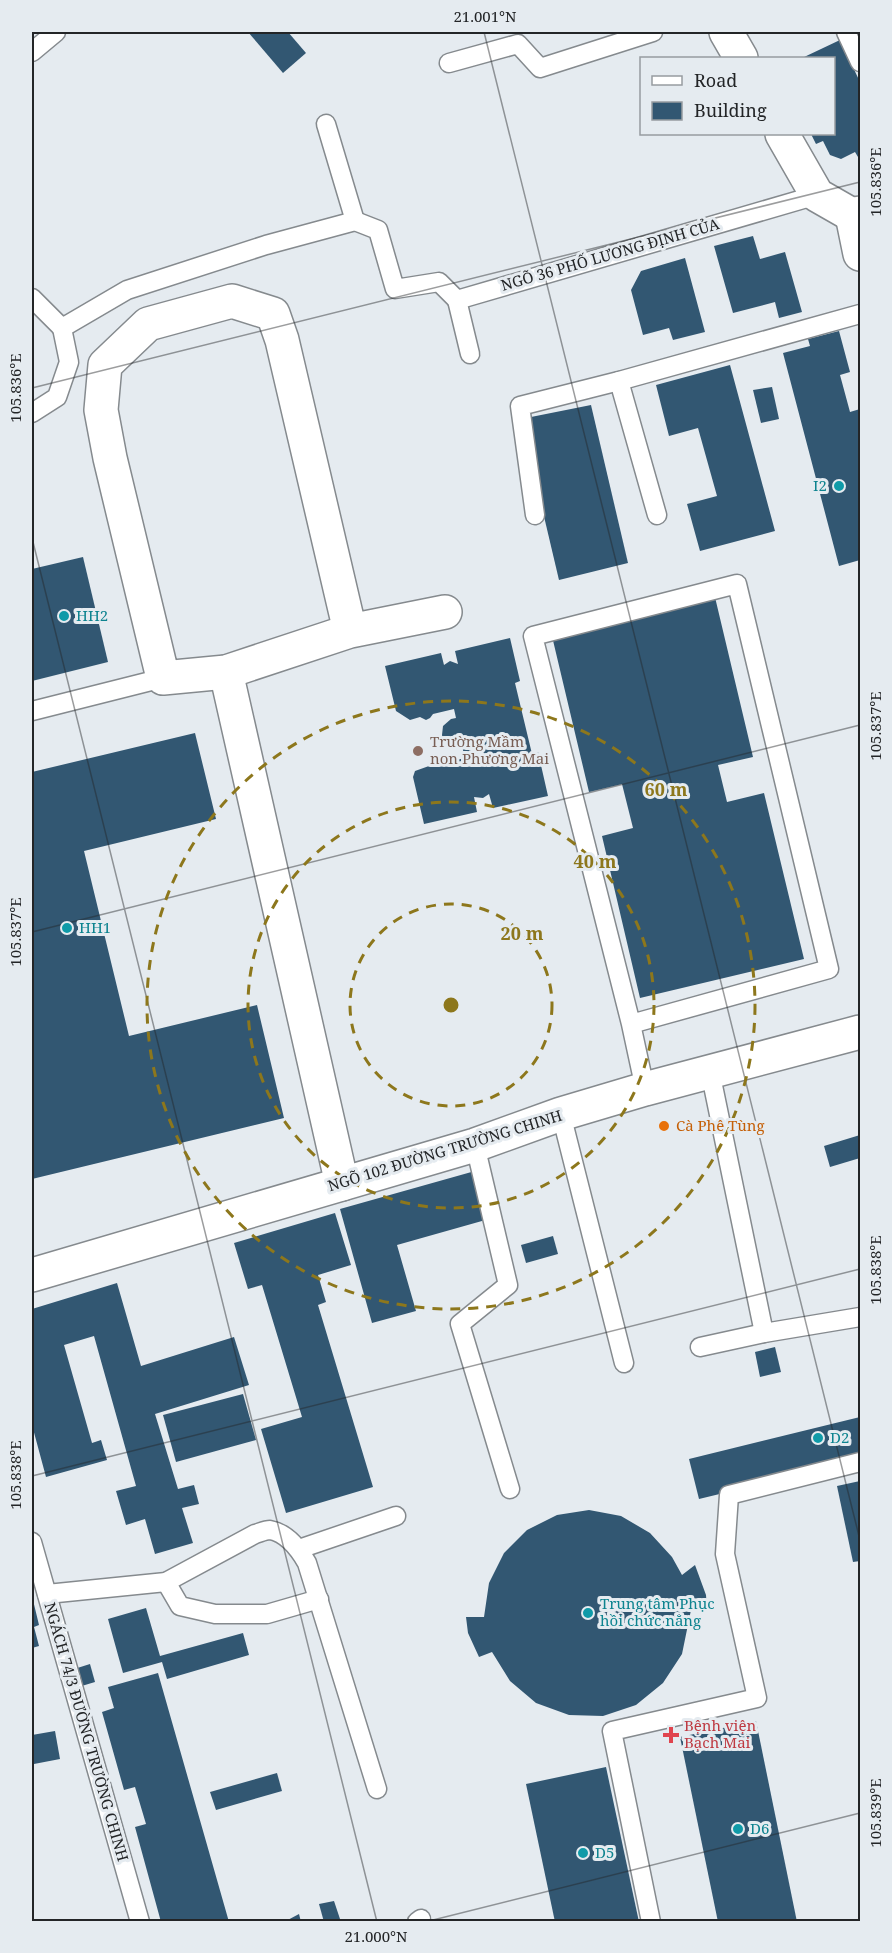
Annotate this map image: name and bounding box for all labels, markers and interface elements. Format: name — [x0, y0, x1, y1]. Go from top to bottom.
text: 21.001°N — [453, 6, 517, 26]
legend — [640, 57, 835, 135]
text: Road — [694, 68, 737, 92]
text: Building — [694, 98, 767, 122]
text: 105.836°E — [865, 147, 885, 217]
street label: NGÕ 36 PHỐ LƯƠNG ĐỊNH CỦA — [498, 213, 722, 295]
text: 105.836°E — [5, 353, 25, 423]
place label: I2 — [813, 475, 827, 495]
marker: I2 — [832, 479, 846, 493]
place label: HH2 — [76, 605, 108, 625]
marker: HH2 — [57, 609, 71, 623]
text: 105.837°E — [865, 691, 885, 761]
place label: Trường Mầm non Phương Mai — [430, 731, 549, 768]
marker: Trường Mầm non Phương Mai — [411, 744, 425, 758]
text: 60 m — [645, 777, 688, 801]
text: 40 m — [574, 849, 617, 873]
text: 105.837°E — [5, 897, 25, 967]
place label: HH1 — [79, 917, 111, 937]
marker: HH1 — [60, 921, 74, 935]
text: 20 m — [501, 921, 544, 945]
centre of rings — [441, 995, 461, 1015]
street label: NGÕ 102 ĐƯỜNG TRƯỜNG CHINH — [325, 1105, 564, 1195]
place label: Cà Phê Tùng — [676, 1115, 765, 1135]
marker: Cà Phê Tùng — [657, 1119, 671, 1133]
text: 105.838°E — [865, 1235, 885, 1305]
place label: D2 — [830, 1427, 849, 1447]
marker: D2 — [811, 1431, 825, 1445]
text: 105.838°E — [5, 1440, 25, 1510]
place label: Trung tâm Phục hồi chức năng — [600, 1593, 715, 1630]
street label: NGÁCH 74/3 ĐƯỜNG TRƯỜNG CHINH — [40, 1600, 134, 1864]
marker: Trung tâm Phục hồi chức năng — [581, 1606, 595, 1620]
place label: Bệnh viện Bạch Mai — [684, 1715, 756, 1752]
marker: Bệnh viện Bạch Mai — [662, 1726, 680, 1744]
text: 105.839°E — [865, 1778, 885, 1848]
place label: D6 — [750, 1818, 769, 1838]
marker: D6 — [731, 1822, 745, 1836]
place label: D5 — [595, 1842, 614, 1862]
marker: D5 — [576, 1846, 590, 1860]
text: 21.000°N — [344, 1926, 408, 1946]

